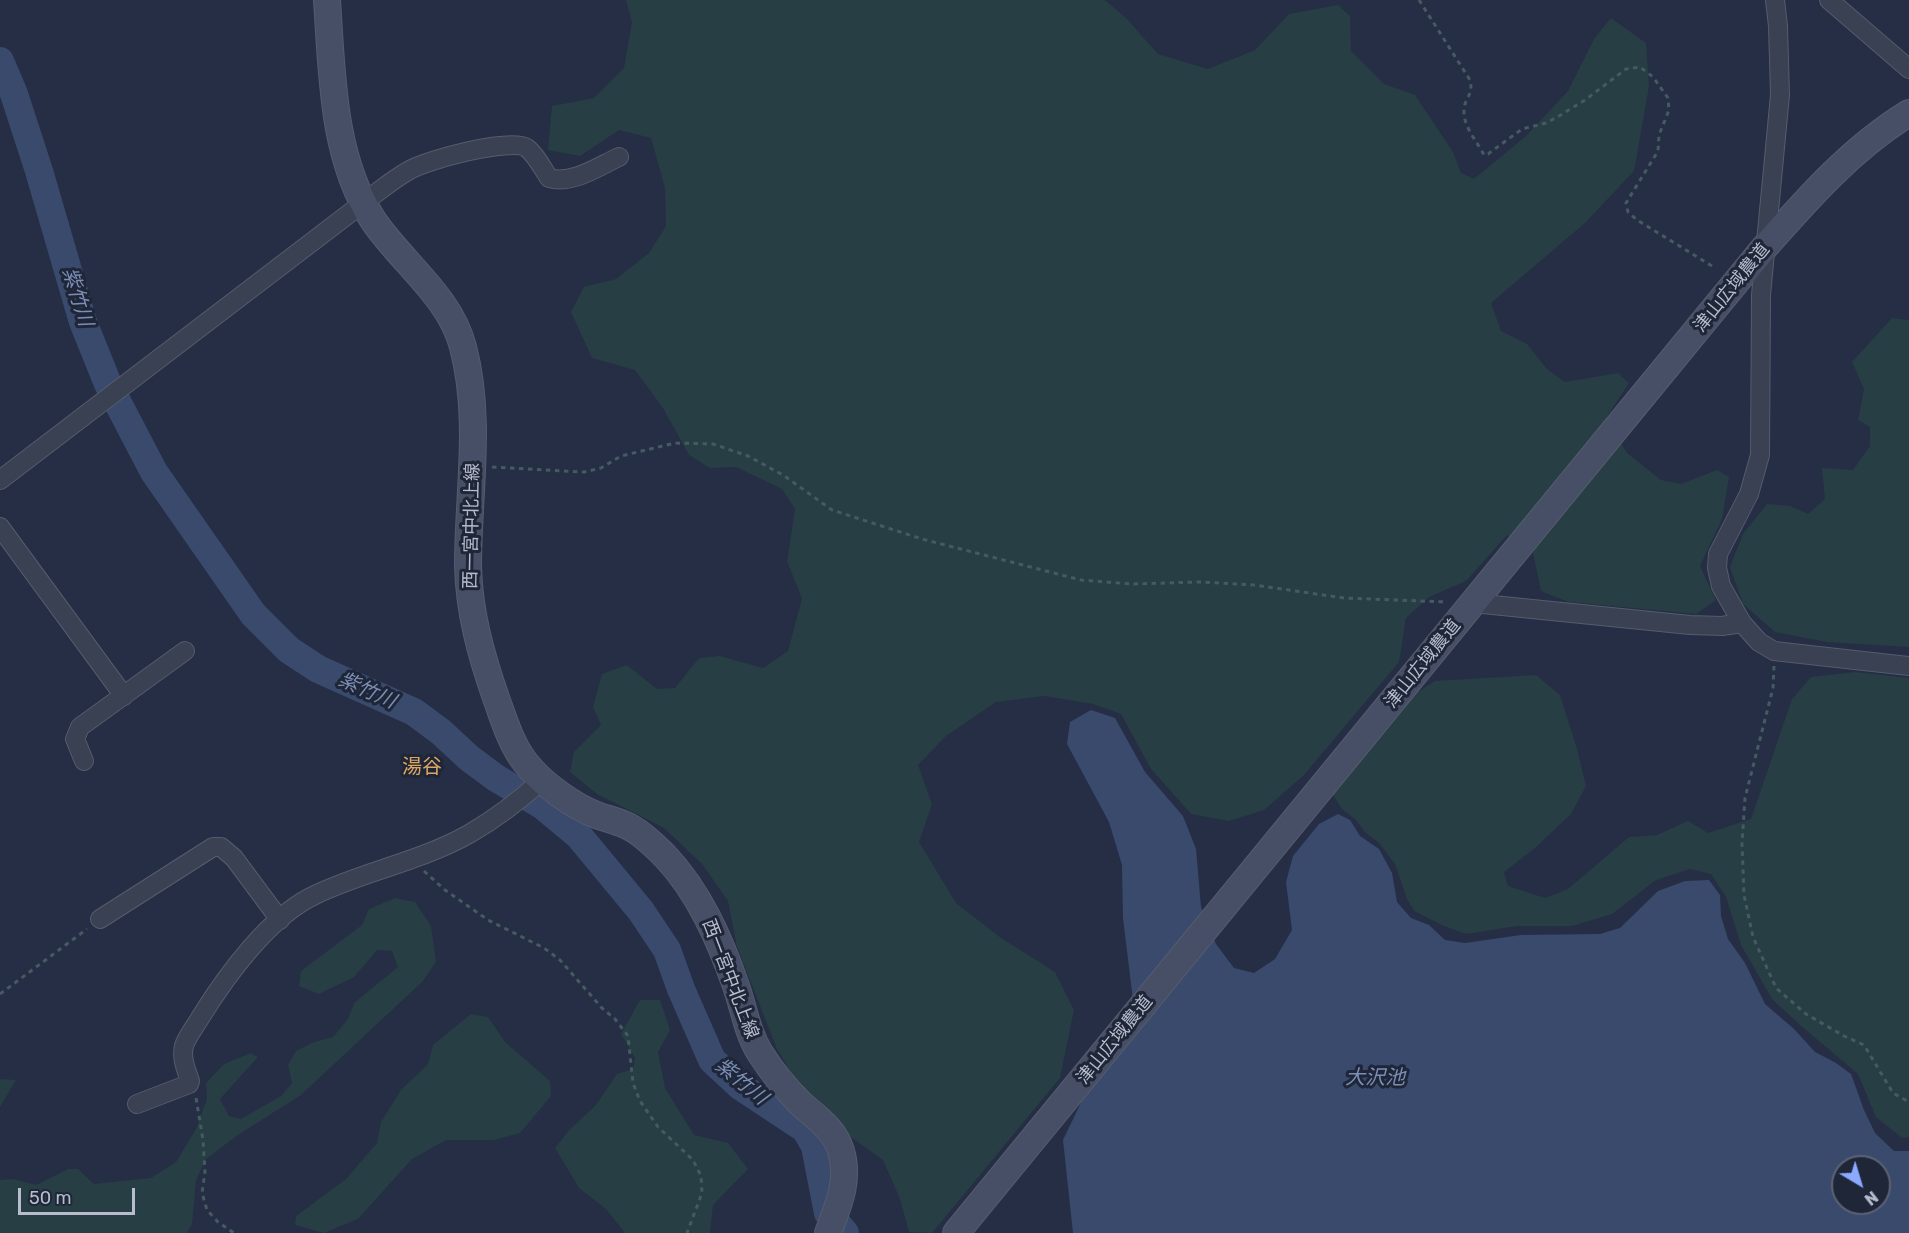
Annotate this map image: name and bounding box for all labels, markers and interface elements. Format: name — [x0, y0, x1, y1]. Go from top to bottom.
street label: 津山広域農道 — [1690, 239, 1774, 337]
water label: 紫竹川 — [57, 265, 97, 329]
street label: 西一宮中北上線 — [460, 463, 484, 589]
street label: 津山広域農道 — [1381, 615, 1465, 713]
water label: 紫竹川 — [335, 668, 399, 714]
district label: 湯谷 — [402, 755, 442, 779]
street label: 西一宮中北上線 — [697, 916, 763, 1042]
street label: 津山広域農道 — [1073, 991, 1157, 1089]
water label: 紫竹川 — [710, 1054, 772, 1110]
water label: 大沢池 — [1345, 1066, 1405, 1090]
north arrow — [1831, 1155, 1891, 1215]
scale bar — [21, 1176, 138, 1214]
text: 50 m — [29, 1187, 72, 1209]
text: N — [1861, 1187, 1882, 1209]

